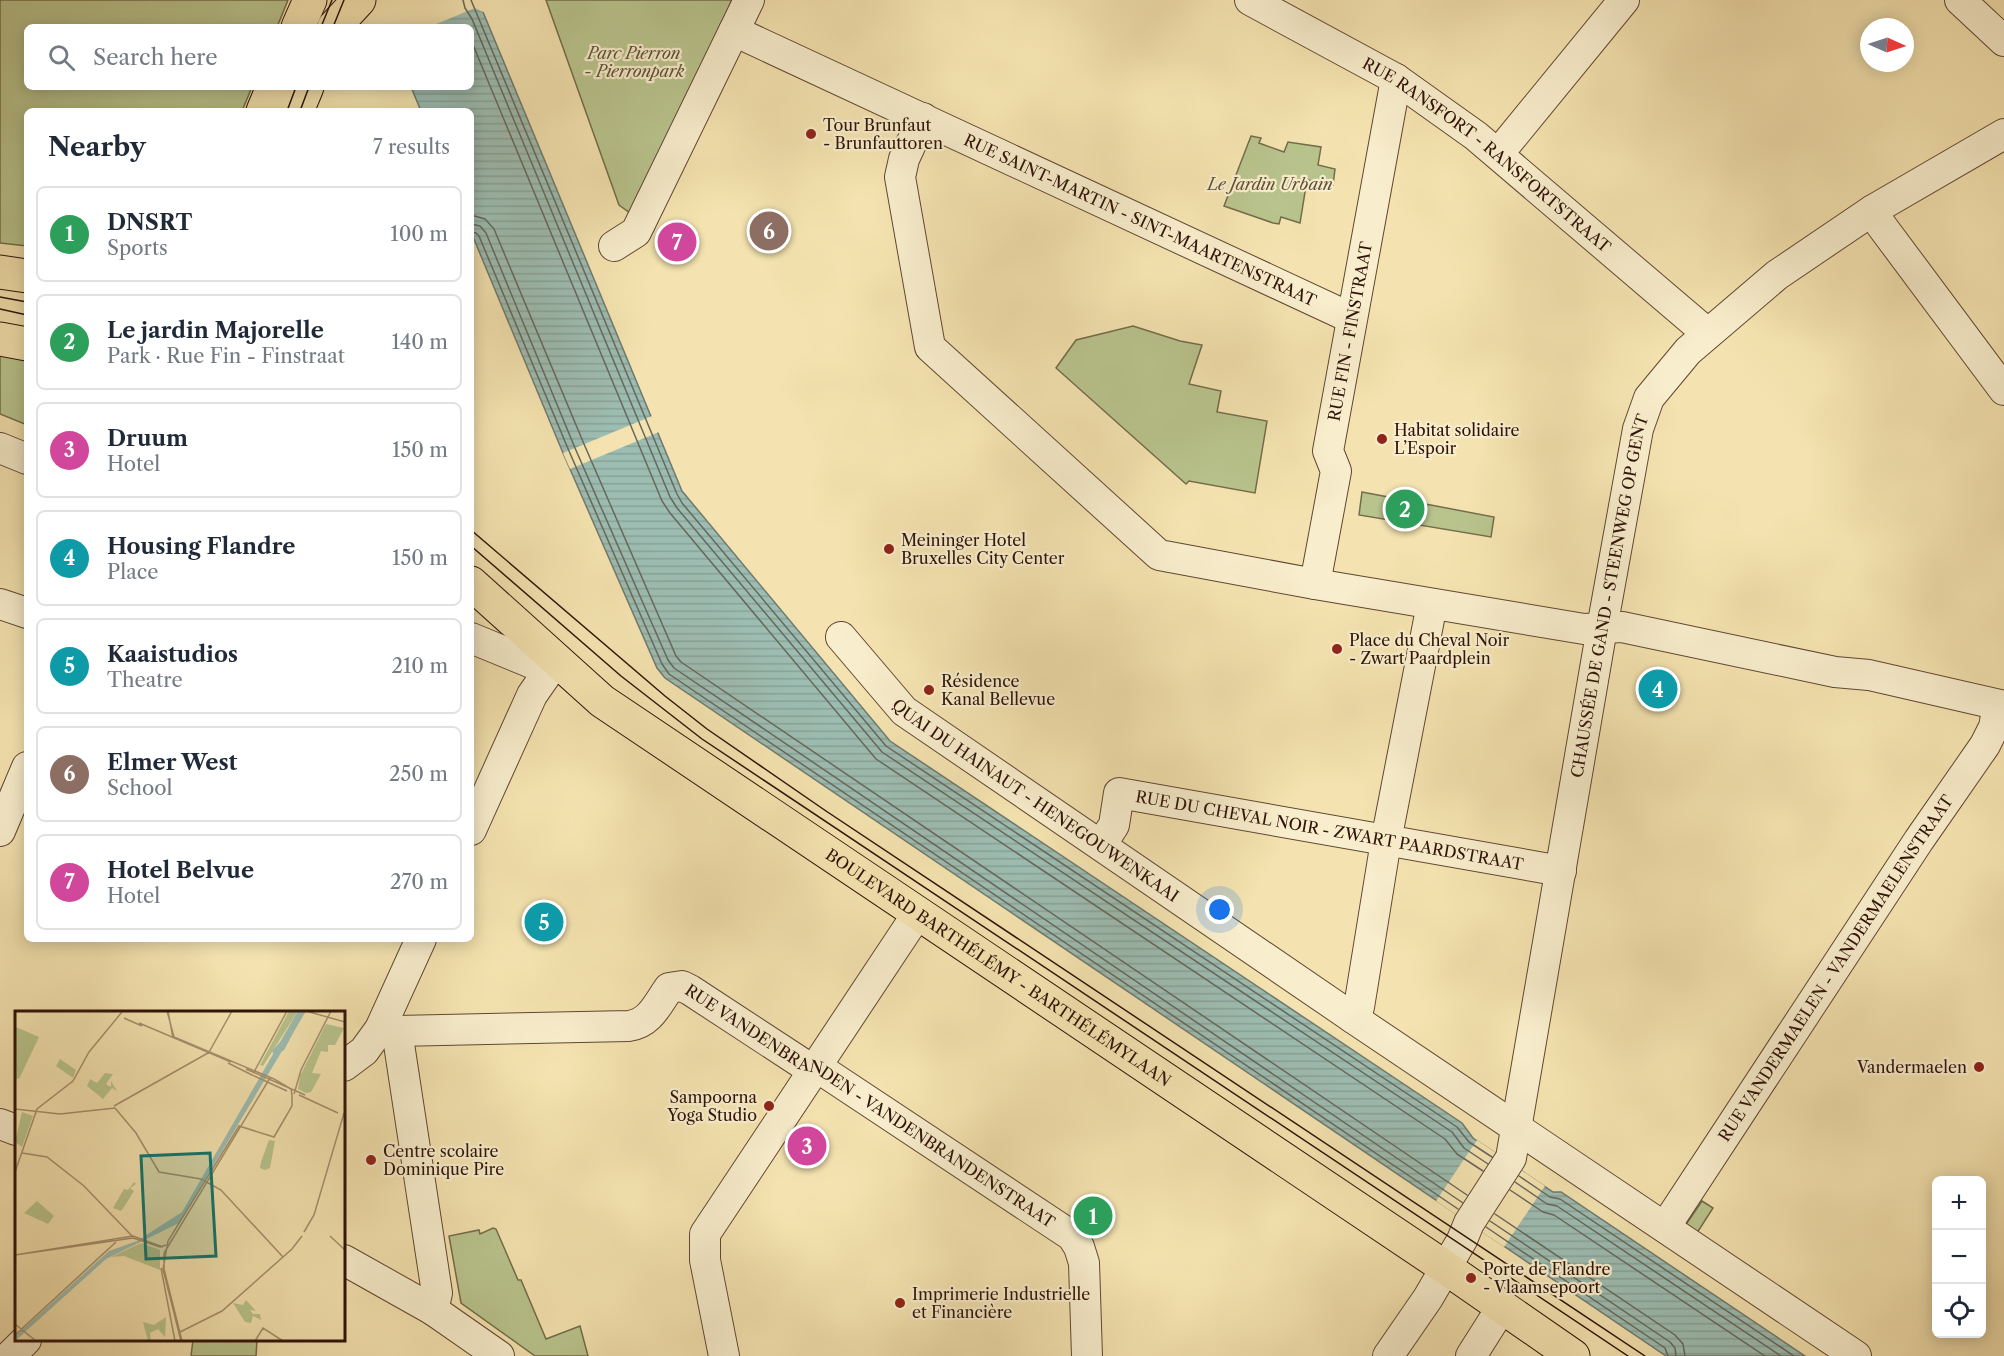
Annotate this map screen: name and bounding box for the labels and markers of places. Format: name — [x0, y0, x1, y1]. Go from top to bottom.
place label: Tour Brunfaut - Brunfauttoren — [823, 115, 943, 153]
marker: Tour Brunfaut - Brunfauttoren — [804, 127, 818, 141]
pin: 6 — [750, 208, 788, 254]
pin: 7 — [658, 220, 696, 264]
place label: Habitat solidaire L’Espoir — [1394, 420, 1520, 458]
marker: Habitat solidaire L’Espoir — [1375, 432, 1389, 446]
pin: 2 — [1386, 486, 1424, 532]
place label: Meininger Hotel Bruxelles City Center — [901, 530, 1065, 568]
marker: Meininger Hotel Bruxelles City Center — [882, 542, 896, 556]
place label: Place du Cheval Noir - Zwart Paardplein — [1349, 630, 1509, 668]
marker: Place du Cheval Noir - Zwart Paardplein — [1330, 642, 1344, 656]
pin: 4 — [1638, 666, 1678, 712]
place label: Résidence Kanal Bellevue — [941, 671, 1055, 709]
marker: Résidence Kanal Bellevue — [922, 683, 936, 697]
pin: 5 — [524, 900, 564, 944]
place label: Vandermaelen — [1856, 1057, 1967, 1077]
marker: Vandermaelen — [1972, 1060, 1986, 1074]
place label: Sampoorna Yoga Studio — [666, 1087, 758, 1125]
marker: Sampoorna Yoga Studio — [762, 1099, 776, 1113]
pin: 3 — [788, 1124, 826, 1168]
place label: Centre scolaire Dominique Pire — [383, 1141, 504, 1179]
marker: Centre scolaire Dominique Pire — [364, 1153, 378, 1167]
pin: 1 — [1074, 1194, 1112, 1238]
place label: Porte de Flandre - Vlaamsepoort — [1483, 1259, 1610, 1297]
marker: Porte de Flandre - Vlaamsepoort — [1464, 1271, 1478, 1285]
place label: Imprimerie Industrielle et Financière — [912, 1284, 1090, 1322]
marker: Imprimerie Industrielle et Financière — [893, 1296, 907, 1310]

